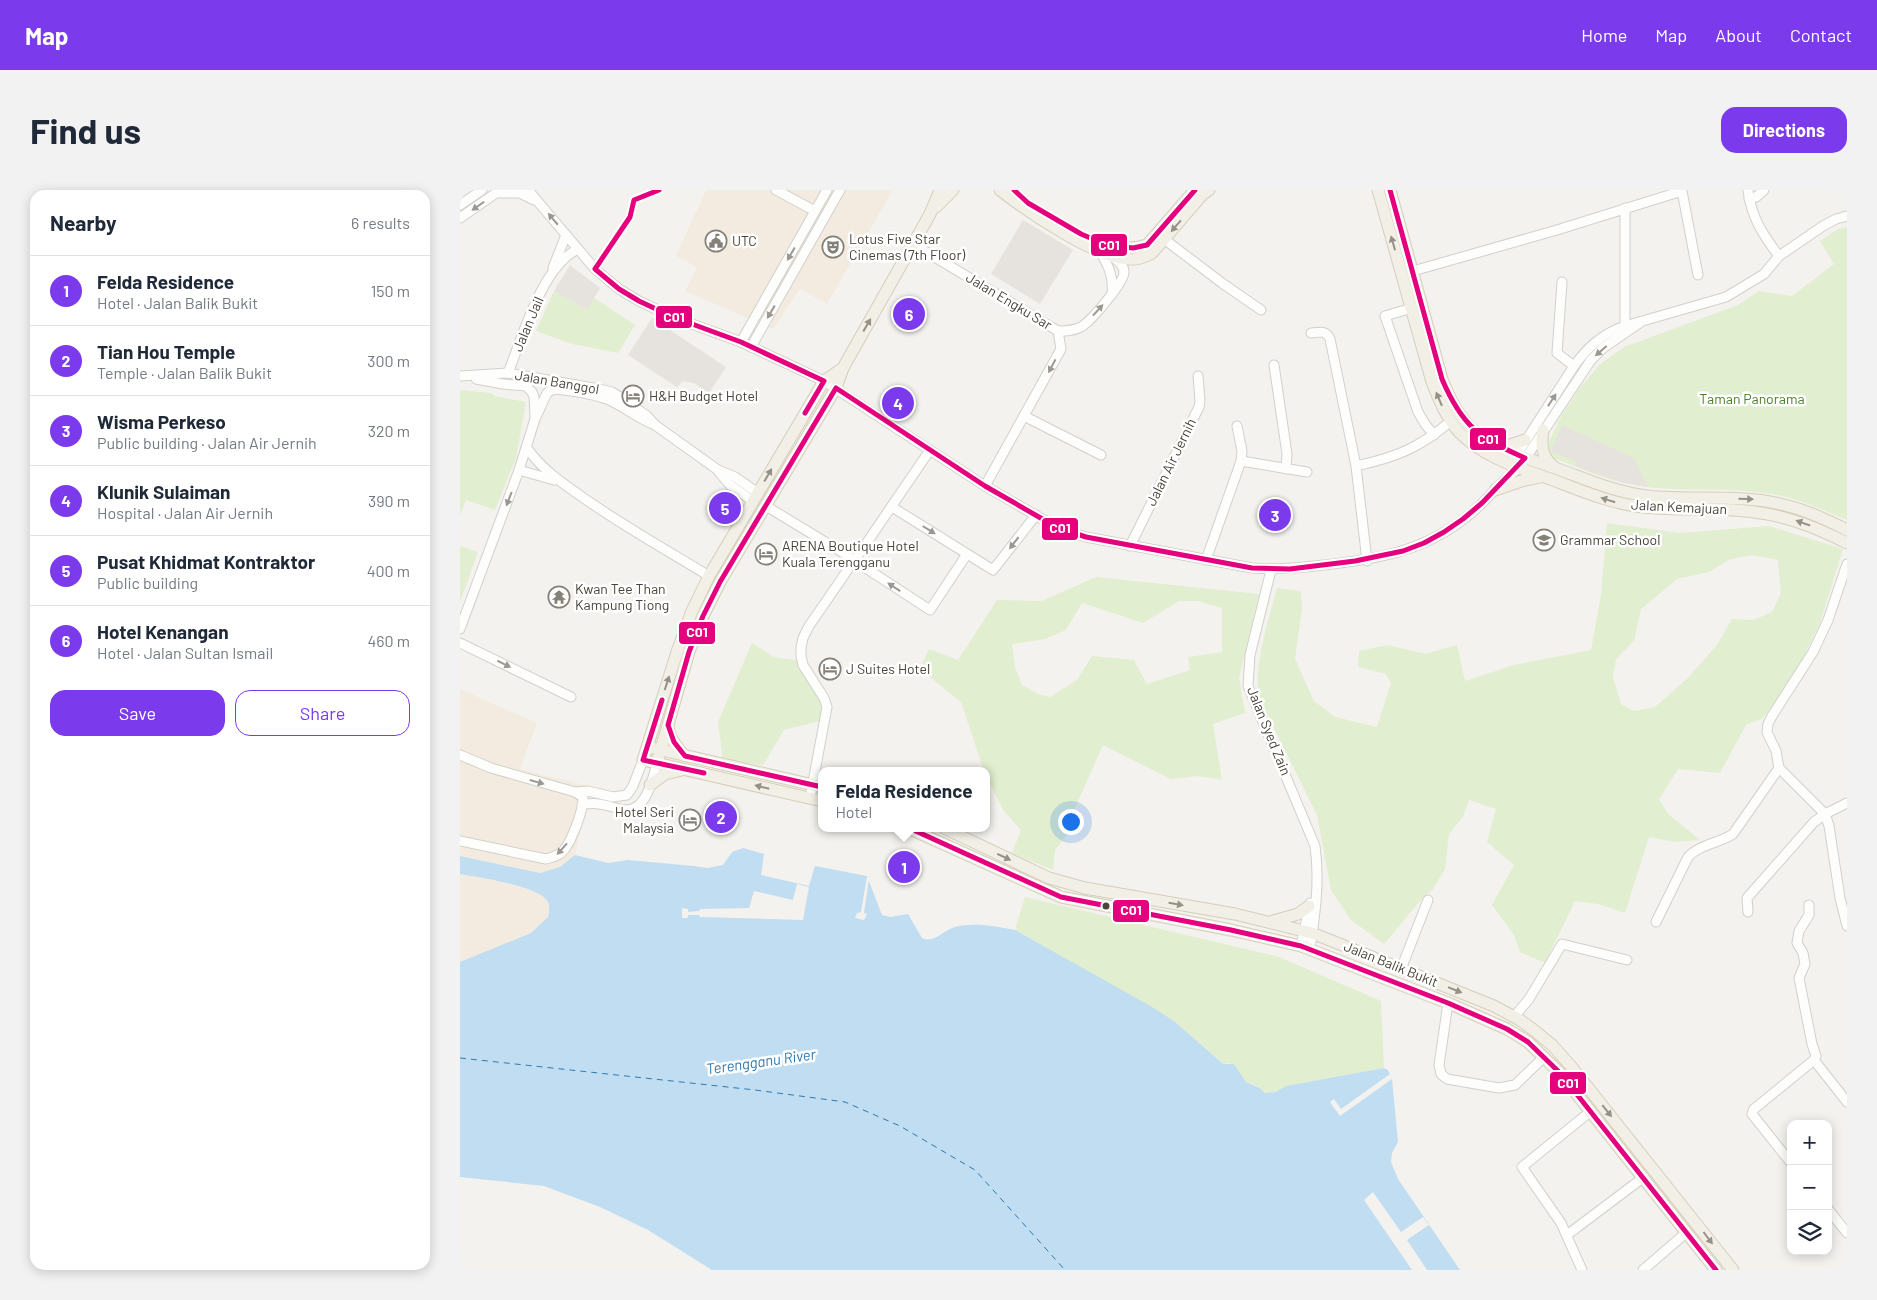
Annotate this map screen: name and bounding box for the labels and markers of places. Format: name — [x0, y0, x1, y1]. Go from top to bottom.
public building icon: UTC — [704, 229, 728, 253]
place label: Lotus Five Star Cinemas (7th Floor) — [849, 230, 965, 263]
place label: UTC — [732, 232, 757, 249]
theatre icon: Lotus Five Star Cinemas (7th Floor) — [821, 235, 845, 259]
pin: 6 — [893, 295, 925, 333]
hotel icon: H&H Budget Hotel — [621, 384, 645, 408]
pin: 4 — [882, 384, 914, 422]
place label: H&H Budget Hotel — [649, 387, 758, 404]
pin: 5 — [709, 489, 741, 527]
pin: 3 — [1259, 496, 1291, 534]
school or university icon: Grammar School — [1532, 528, 1556, 552]
place label: Grammar School — [1560, 531, 1660, 548]
place label: ARENA Boutique Hotel Kuala Terengganu — [782, 537, 919, 570]
hotel icon: ARENA Boutique Hotel Kuala Terengganu — [754, 542, 778, 566]
place label: Kwan Tee Than Kampung Tiong — [575, 580, 669, 613]
temple icon: Kwan Tee Than Kampung Tiong — [547, 585, 571, 609]
hotel icon: J Suites Hotel — [818, 657, 842, 681]
place label: J Suites Hotel — [846, 660, 930, 677]
pin: 2 — [705, 798, 737, 836]
place label: Hotel Seri Malaysia — [615, 803, 674, 836]
hotel icon: Hotel Seri Malaysia — [678, 808, 702, 832]
pin: 1 — [888, 848, 920, 886]
unlabelled marker — [1101, 901, 1111, 911]

